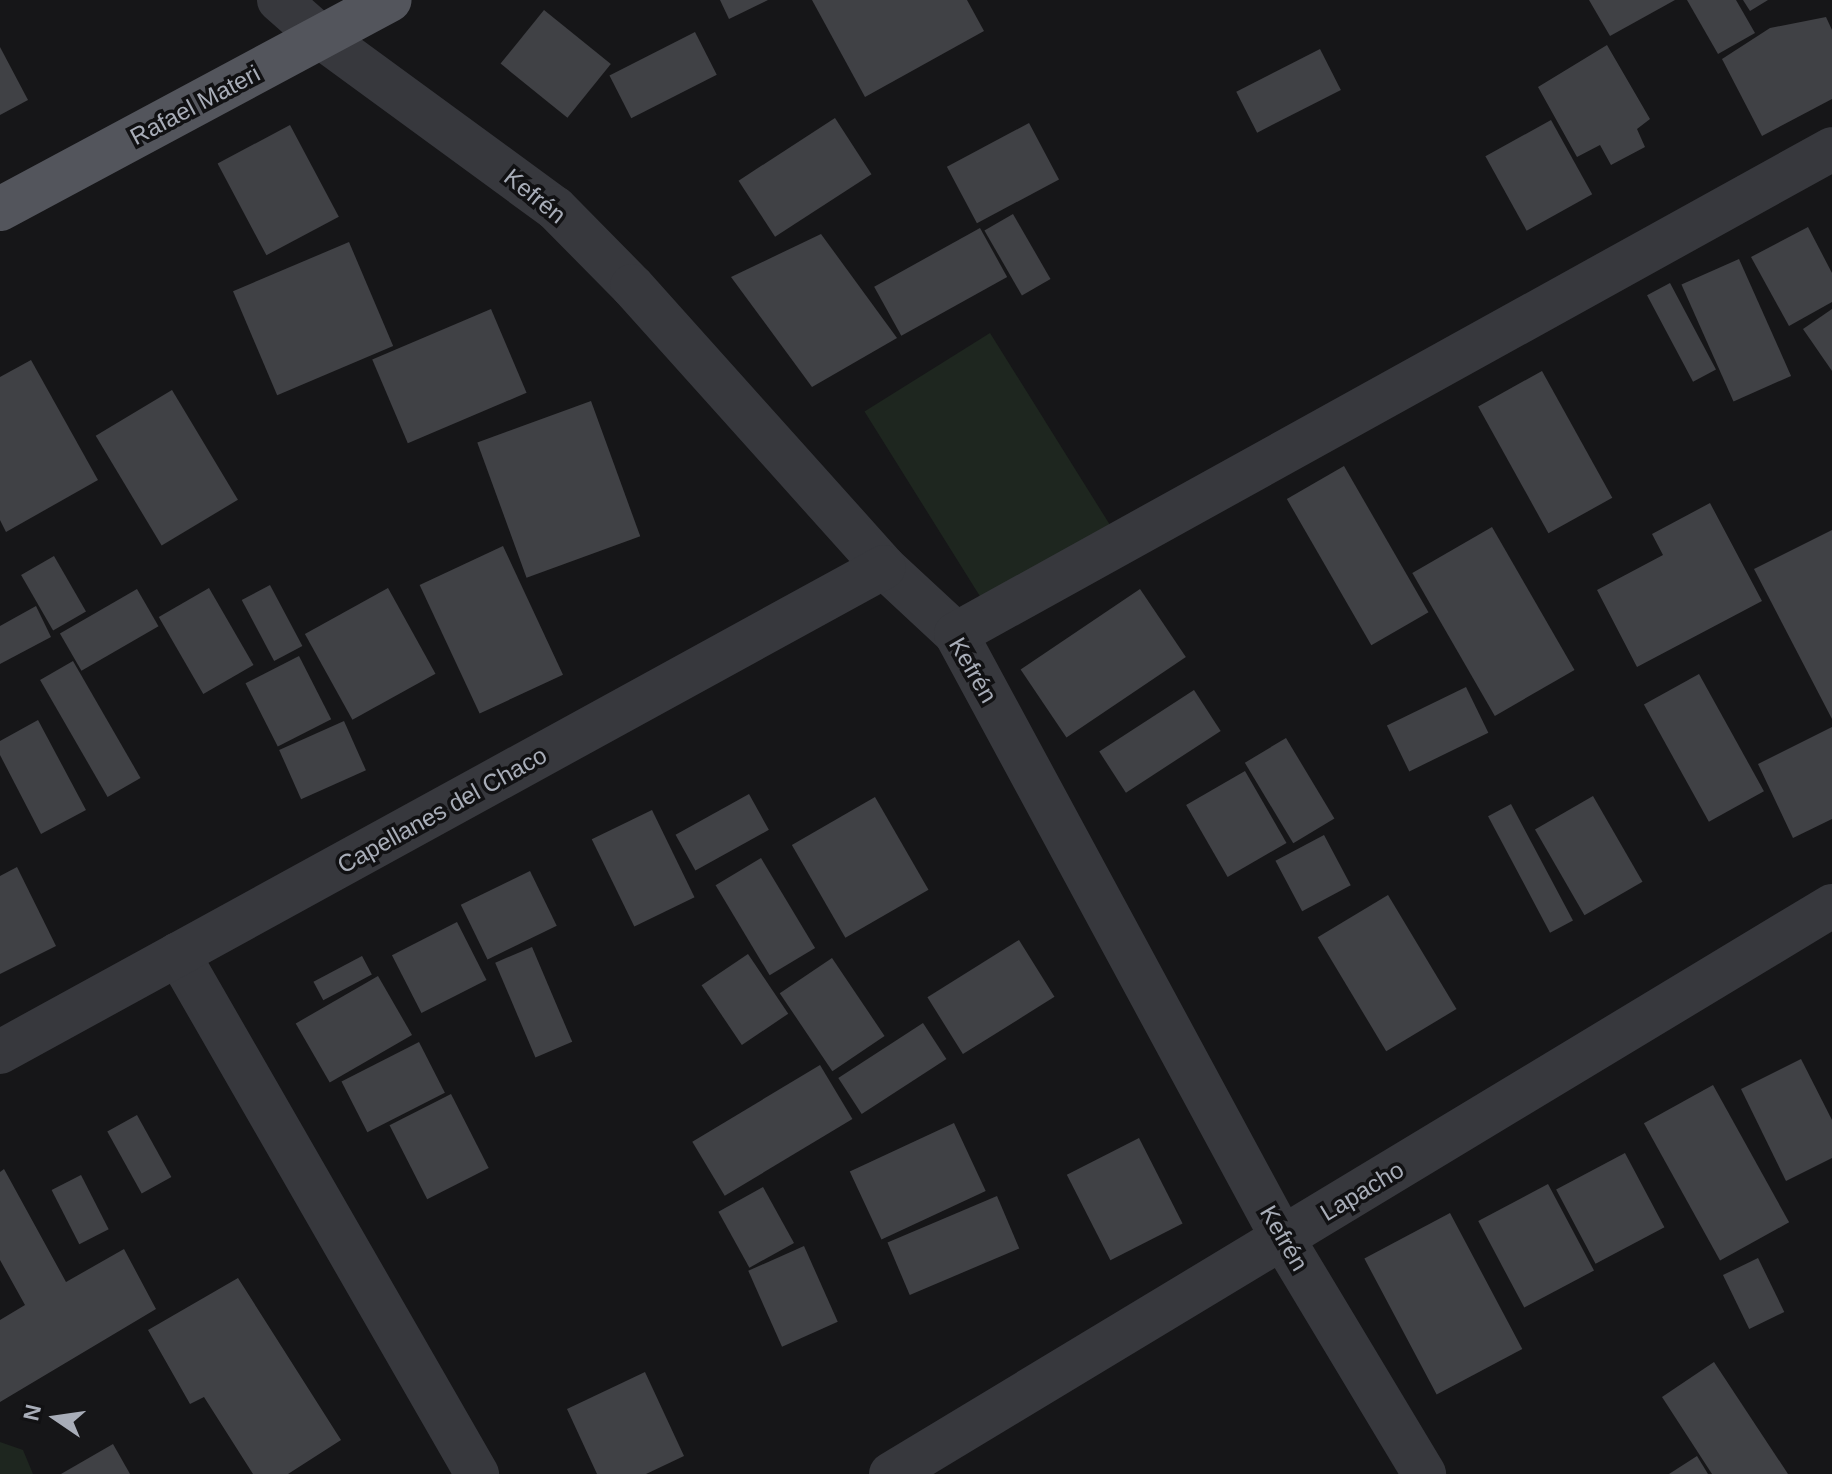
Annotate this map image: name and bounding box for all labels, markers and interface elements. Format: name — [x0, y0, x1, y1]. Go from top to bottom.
street label: Rafael Materi — [125, 59, 265, 151]
street label: Kefrén — [498, 163, 572, 229]
street label: Kefrén — [943, 632, 1003, 708]
street label: Capellanes del Chaco — [332, 740, 552, 880]
street label: Lapacho — [1315, 1155, 1409, 1227]
street label: Kefrén — [1254, 1200, 1314, 1276]
north arrow — [16, 1378, 96, 1458]
text: N — [18, 1402, 46, 1423]

